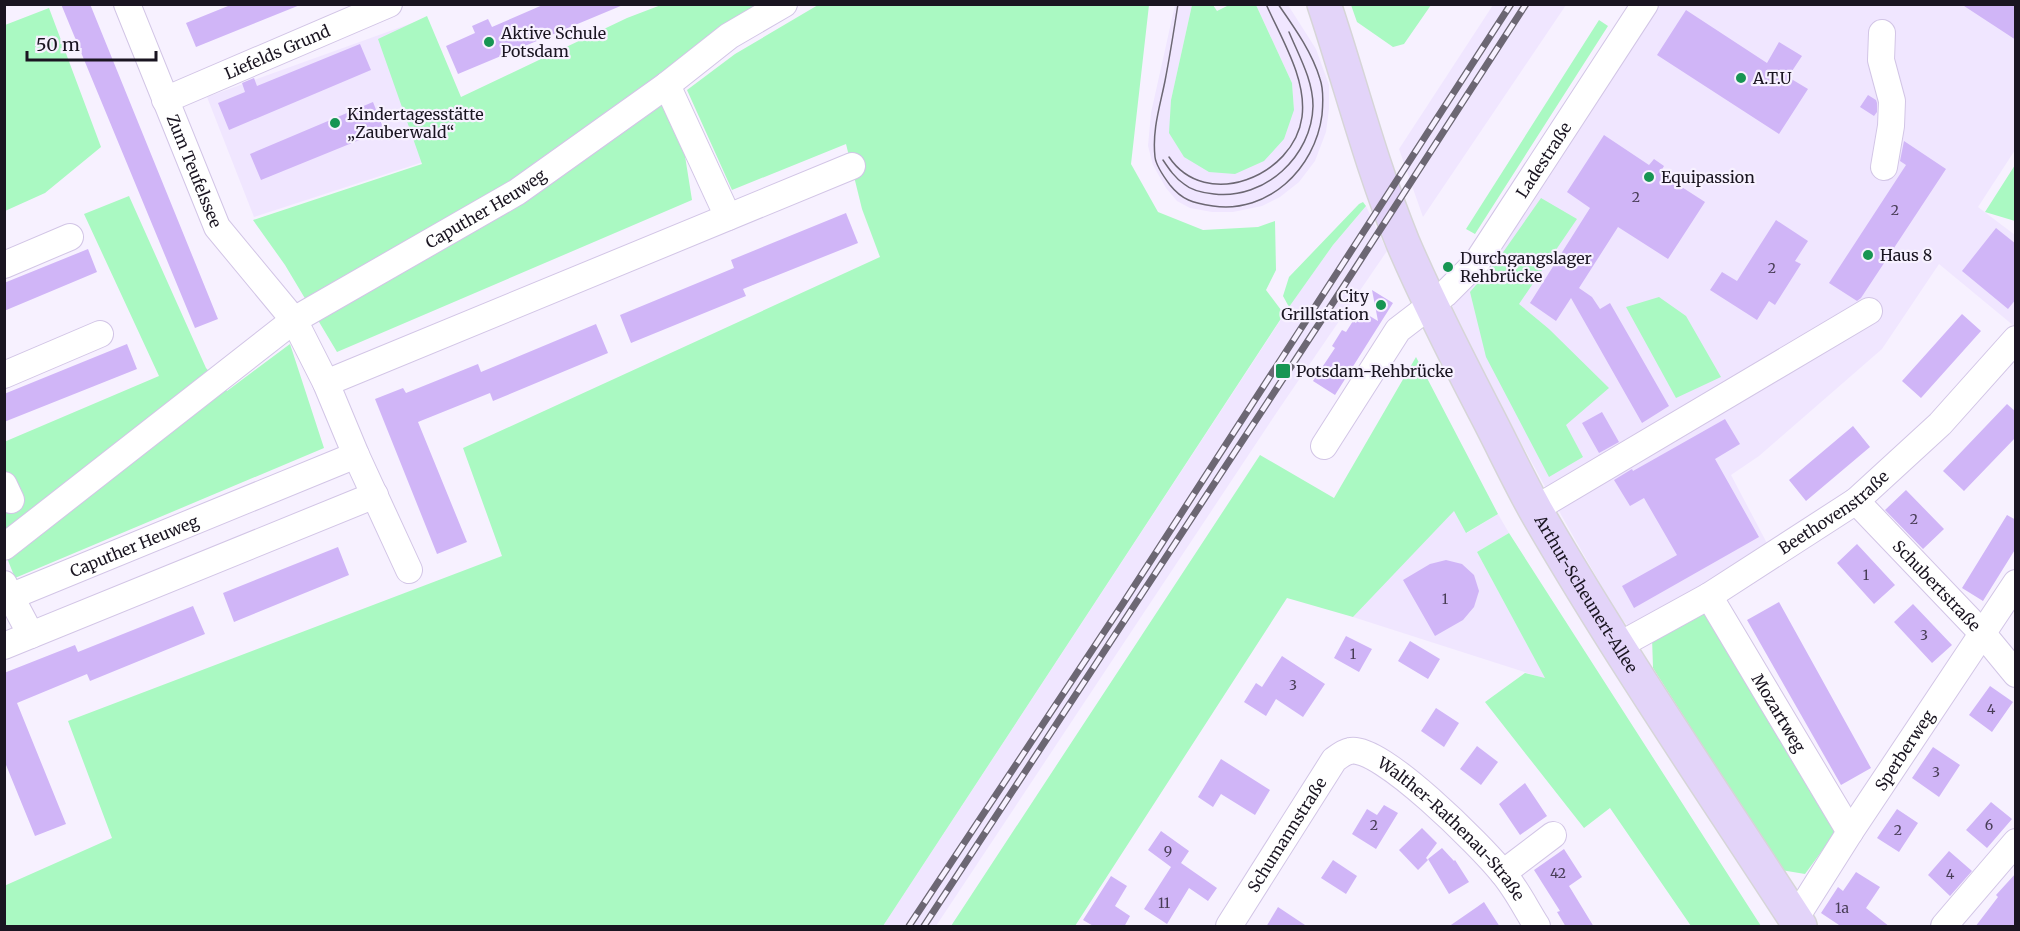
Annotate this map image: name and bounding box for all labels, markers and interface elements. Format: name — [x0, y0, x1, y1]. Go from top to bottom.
street label: Liefelds Grund — [221, 20, 333, 83]
place label: Aktive Schule Potsdam — [500, 23, 606, 61]
scale bar — [27, 24, 156, 62]
text: 50 m — [36, 33, 80, 56]
marker: Aktive Schule Potsdam — [482, 35, 496, 49]
place label: A.T.U — [1752, 68, 1792, 88]
marker: A.T.U — [1734, 71, 1748, 85]
place label: Kindertagesstätte „Zauberwald“ — [347, 104, 484, 142]
street label: Zum Teufelssee — [163, 111, 226, 231]
marker: Kindertagesstätte „Zauberwald“ — [328, 116, 342, 130]
street label: Ladestraße — [1512, 118, 1575, 201]
street label: Caputher Heuweg — [422, 164, 550, 252]
place label: Equipassion — [1661, 167, 1755, 187]
marker: Equipassion — [1642, 170, 1656, 184]
house number: 2 — [1632, 188, 1640, 206]
house number: 2 — [1891, 201, 1899, 219]
place label: Haus 8 — [1880, 245, 1932, 265]
place label: Durchgangslager Rehbrücke — [1460, 248, 1592, 286]
marker: Haus 8 — [1861, 248, 1875, 262]
house number: 2 — [1768, 259, 1776, 277]
marker: Durchgangslager Rehbrücke — [1441, 260, 1455, 274]
place label: City Grillstation — [1281, 286, 1370, 324]
marker: City Grillstation — [1374, 298, 1388, 312]
place label: Potsdam-Rehbrücke — [1296, 361, 1453, 381]
marker: Potsdam-Rehbrücke — [1274, 362, 1292, 380]
street label: Beethovenstraße — [1775, 466, 1893, 558]
house number: 2 — [1910, 510, 1918, 528]
street label: Caputher Heuweg — [67, 511, 202, 581]
street label: Arthur-Scheunert-Allee — [1530, 511, 1642, 676]
street label: Schubertstraße — [1889, 536, 1985, 635]
house number: 1 — [1863, 566, 1869, 584]
house number: 1 — [1442, 590, 1448, 608]
house number: 3 — [1920, 626, 1928, 644]
house number: 1 — [1350, 645, 1356, 663]
street label: Mozartweg — [1748, 670, 1810, 756]
house number: 3 — [1289, 676, 1297, 694]
house number: 4 — [1987, 700, 1996, 718]
street label: Sperberweg — [1870, 706, 1939, 794]
street label: Walther-Rathenau-Straße — [1373, 752, 1529, 904]
house number: 3 — [1932, 763, 1940, 781]
street label: Schumannstraße — [1243, 773, 1331, 896]
house number: 2 — [1370, 816, 1378, 834]
house number: 6 — [1985, 816, 1993, 834]
house number: 2 — [1894, 821, 1902, 839]
house number: 9 — [1164, 842, 1172, 860]
house number: 42 — [1550, 864, 1566, 882]
house number: 4 — [1946, 865, 1955, 883]
house number: 11 — [1158, 894, 1170, 912]
house number: 1a — [1835, 899, 1849, 917]

